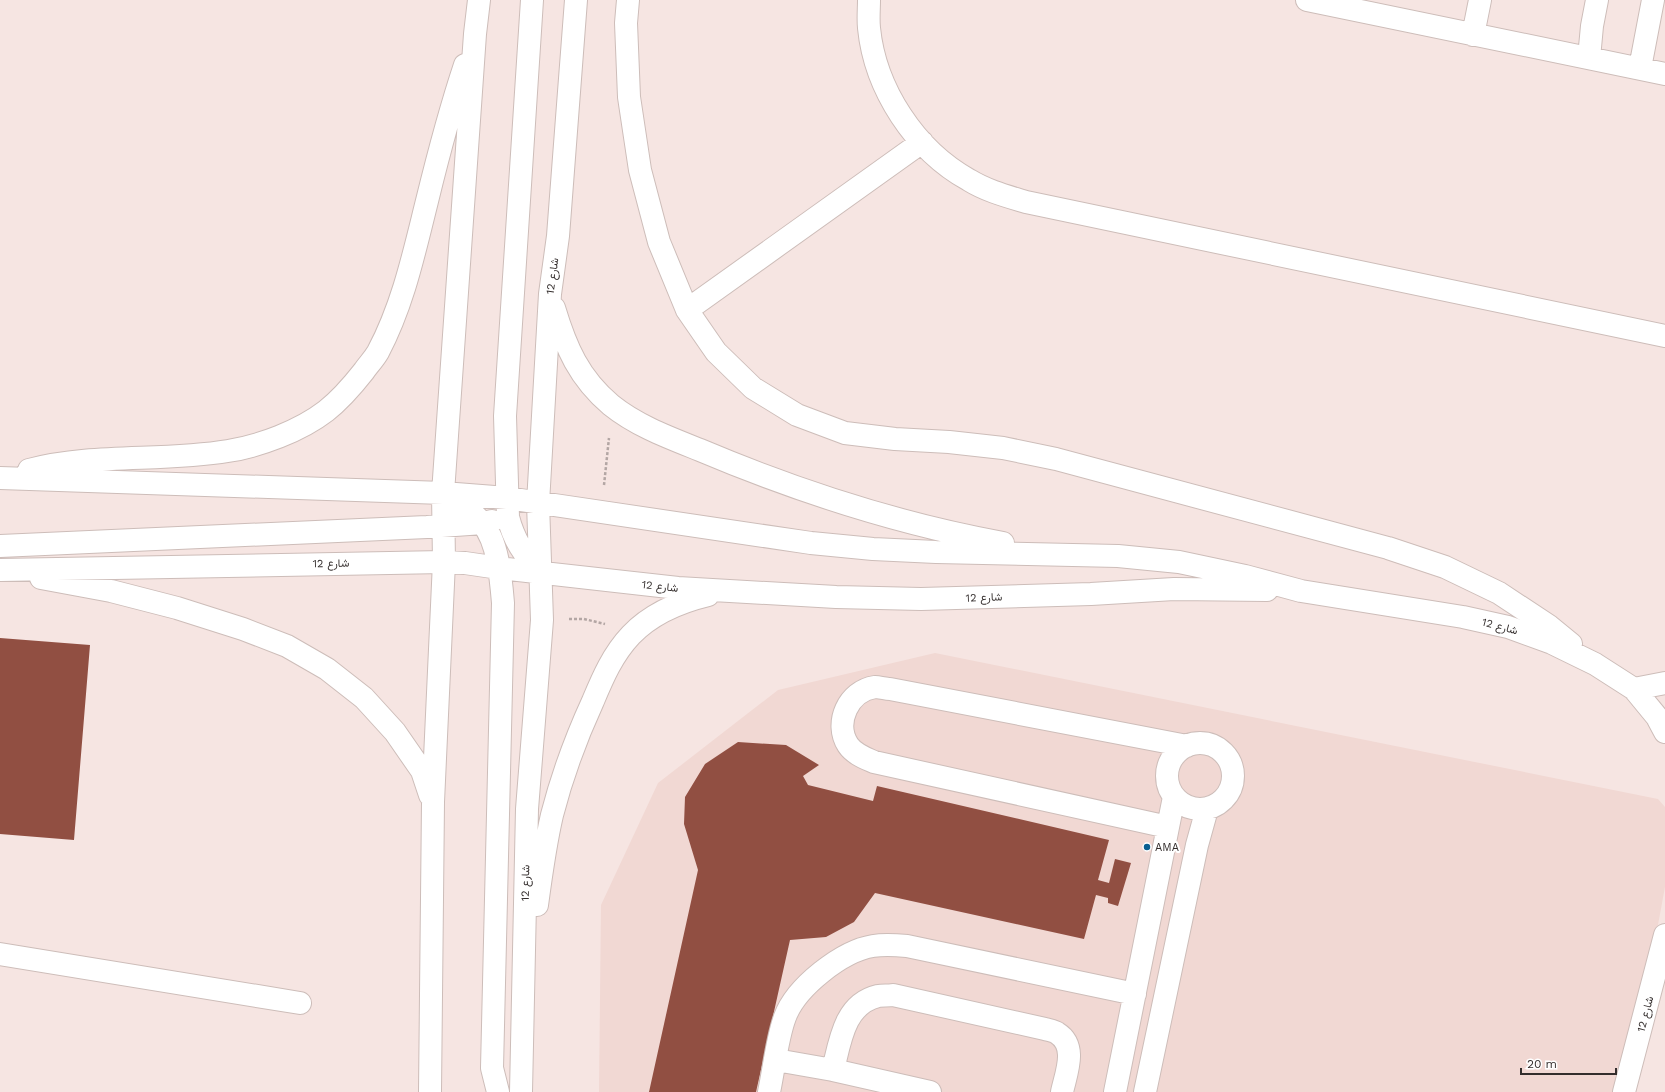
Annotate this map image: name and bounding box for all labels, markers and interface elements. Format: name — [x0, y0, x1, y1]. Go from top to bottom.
street label: شارع 12 — [544, 257, 563, 295]
street label: شارع 12 — [313, 557, 350, 571]
street label: شارع 12 — [641, 578, 679, 596]
street label: شارع 12 — [966, 590, 1003, 606]
street label: شارع 12 — [1480, 615, 1520, 639]
place label: AMA — [1155, 841, 1179, 854]
marker: AMA — [1142, 842, 1152, 852]
street label: شارع 12 — [519, 864, 533, 901]
street label: شارع 12 — [1634, 994, 1658, 1034]
scale bar — [1521, 1050, 1616, 1076]
text: 20 m — [1527, 1057, 1557, 1071]

